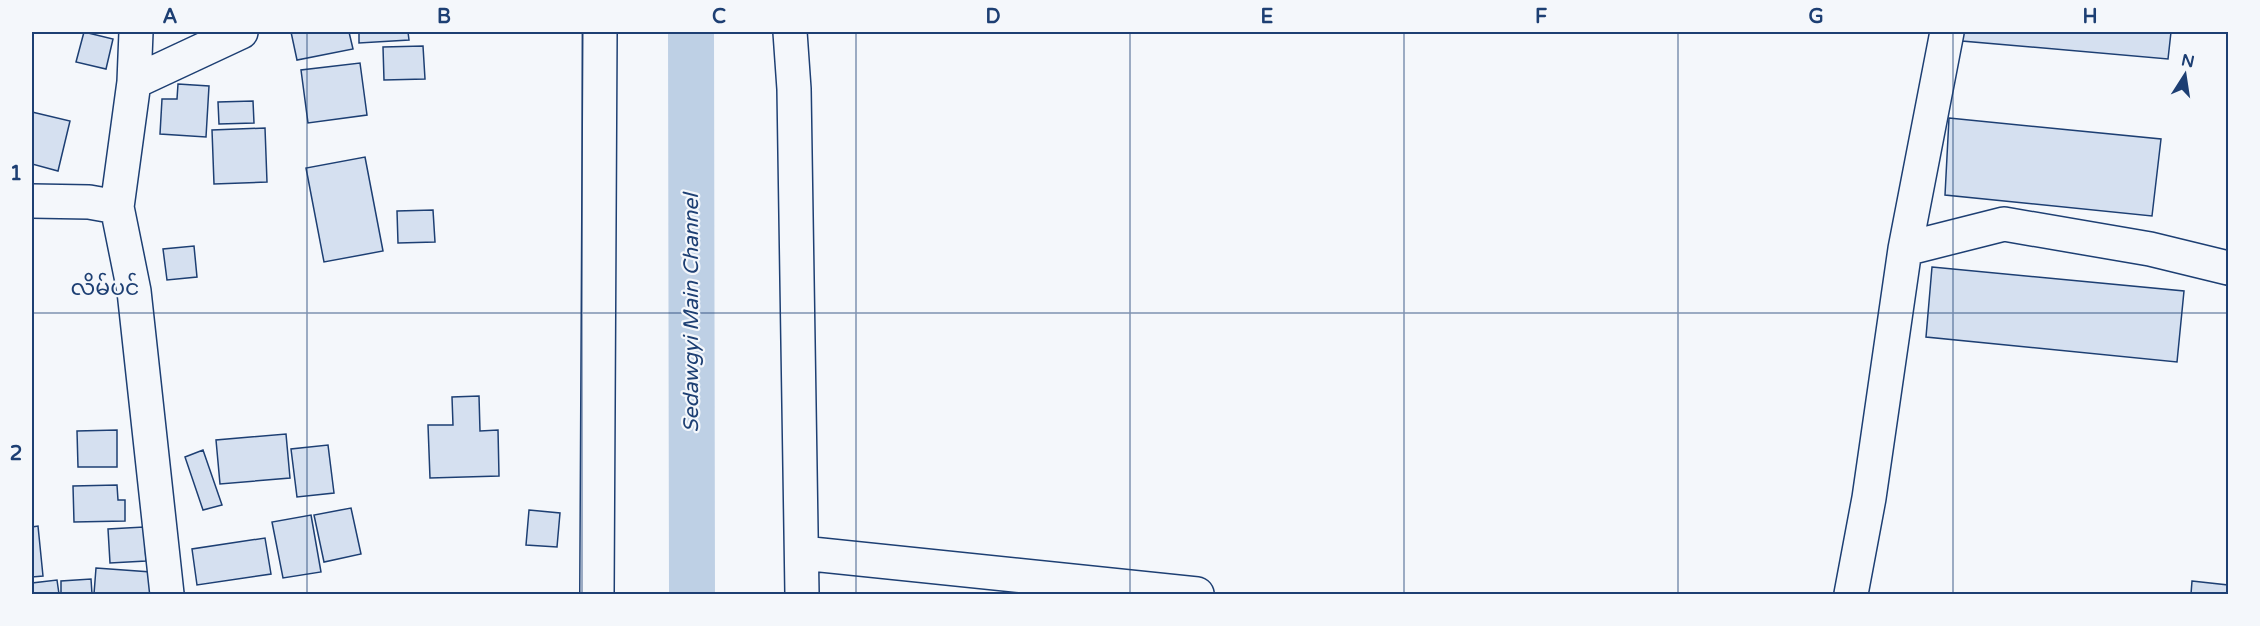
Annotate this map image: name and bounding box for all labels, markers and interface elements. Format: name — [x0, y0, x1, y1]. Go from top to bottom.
text: A — [163, 5, 178, 29]
text: B — [437, 5, 451, 29]
text: C — [712, 5, 726, 29]
text: D — [985, 5, 1001, 29]
text: E — [1261, 5, 1274, 29]
text: F — [1535, 5, 1547, 29]
text: G — [1808, 5, 1824, 29]
text: H — [2082, 5, 2098, 29]
north arrow — [2155, 45, 2215, 105]
text: N — [2180, 50, 2196, 72]
text: 1 — [10, 162, 22, 186]
water label: Sedawgyi Main Channel — [679, 191, 704, 432]
district label: လိမ်ပင် — [71, 272, 139, 301]
text: 2 — [10, 442, 22, 466]

